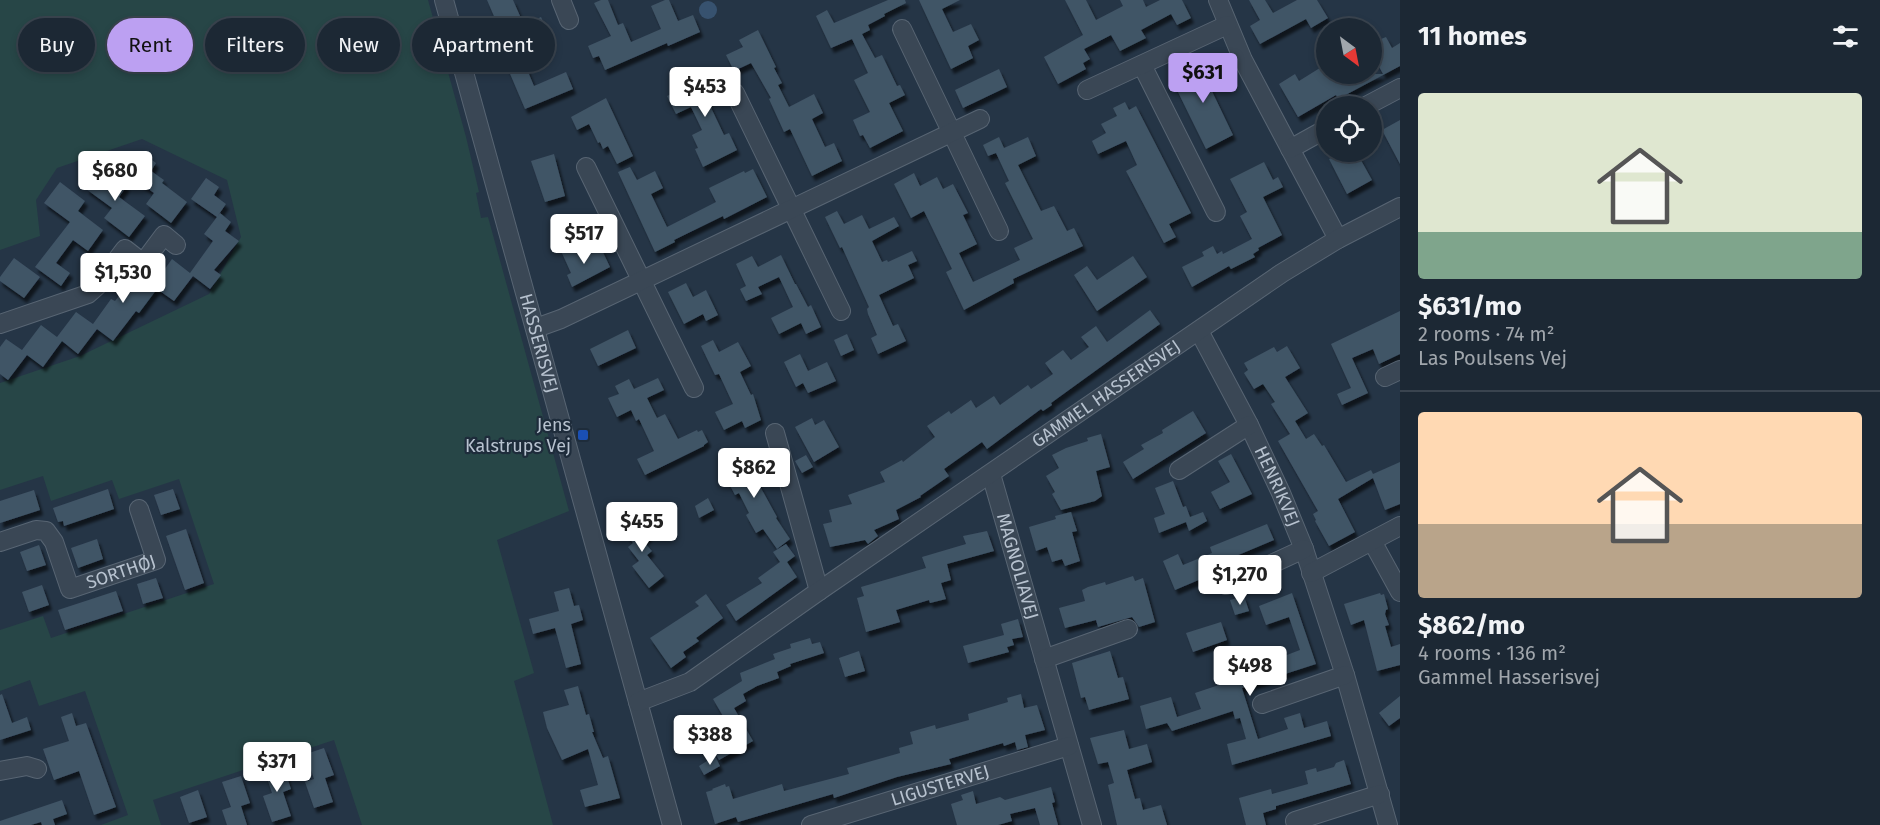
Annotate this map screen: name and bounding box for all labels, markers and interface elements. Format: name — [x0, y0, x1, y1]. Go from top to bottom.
chip: Buy — [18, 18, 95, 72]
chip: Rent — [107, 18, 193, 72]
chip: Filters — [205, 18, 305, 72]
chip: New — [317, 18, 400, 72]
chip: Apartment — [412, 18, 555, 72]
north arrow — [1316, 18, 1382, 84]
map controls — [1316, 18, 1382, 162]
icon: filters — [1829, 20, 1862, 53]
text: 11 homes — [1418, 21, 1527, 52]
pin: $631 — [1167, 53, 1239, 104]
text: $631 — [1182, 60, 1224, 84]
pin: $453 — [669, 67, 741, 118]
text: $453 — [683, 74, 727, 98]
button: locate — [1316, 96, 1382, 162]
icon: home — [1586, 132, 1694, 240]
pin: $680 — [79, 151, 151, 202]
text: $680 — [92, 158, 138, 182]
pin: $517 — [548, 214, 620, 265]
text: $517 — [564, 221, 604, 245]
pin: $1,530 — [74, 253, 172, 304]
text: $1,530 — [94, 260, 152, 284]
street label: HASSERISVEJ — [515, 291, 563, 395]
text: $631/mo — [1418, 291, 1522, 322]
text: 2 rooms · 74 m² — [1418, 322, 1555, 346]
street label: GAMMEL HASSERISVEJ — [1028, 335, 1185, 452]
text: Las Poulsens Vej — [1418, 346, 1567, 370]
place label: Jens Kalstrups Vej — [465, 414, 571, 457]
marker: Jens Kalstrups Vej — [576, 428, 590, 442]
street label: HENRIKVEJ — [1249, 442, 1305, 530]
pin: $862 — [718, 448, 790, 499]
icon: home — [1586, 451, 1694, 559]
text: $862 — [732, 455, 776, 479]
pin: $455 — [606, 502, 678, 553]
text: $455 — [620, 509, 664, 533]
street label: MAGNOLIAVEJ — [992, 511, 1043, 622]
street label: SORTHØJ — [83, 550, 159, 594]
pin: $1,270 — [1191, 555, 1289, 606]
text: $1,270 — [1212, 562, 1268, 586]
text: $862/mo — [1418, 610, 1525, 641]
text: 4 rooms · 136 m² — [1418, 641, 1566, 665]
pin: $498 — [1214, 646, 1286, 697]
text: $498 — [1228, 653, 1272, 677]
text: Gammel Hasserisvej — [1418, 665, 1600, 689]
pin: $388 — [674, 715, 746, 766]
text: $388 — [688, 722, 732, 746]
pin: $371 — [241, 742, 313, 793]
text: $371 — [257, 749, 297, 773]
street label: LIGUSTERVEJ — [888, 760, 992, 811]

